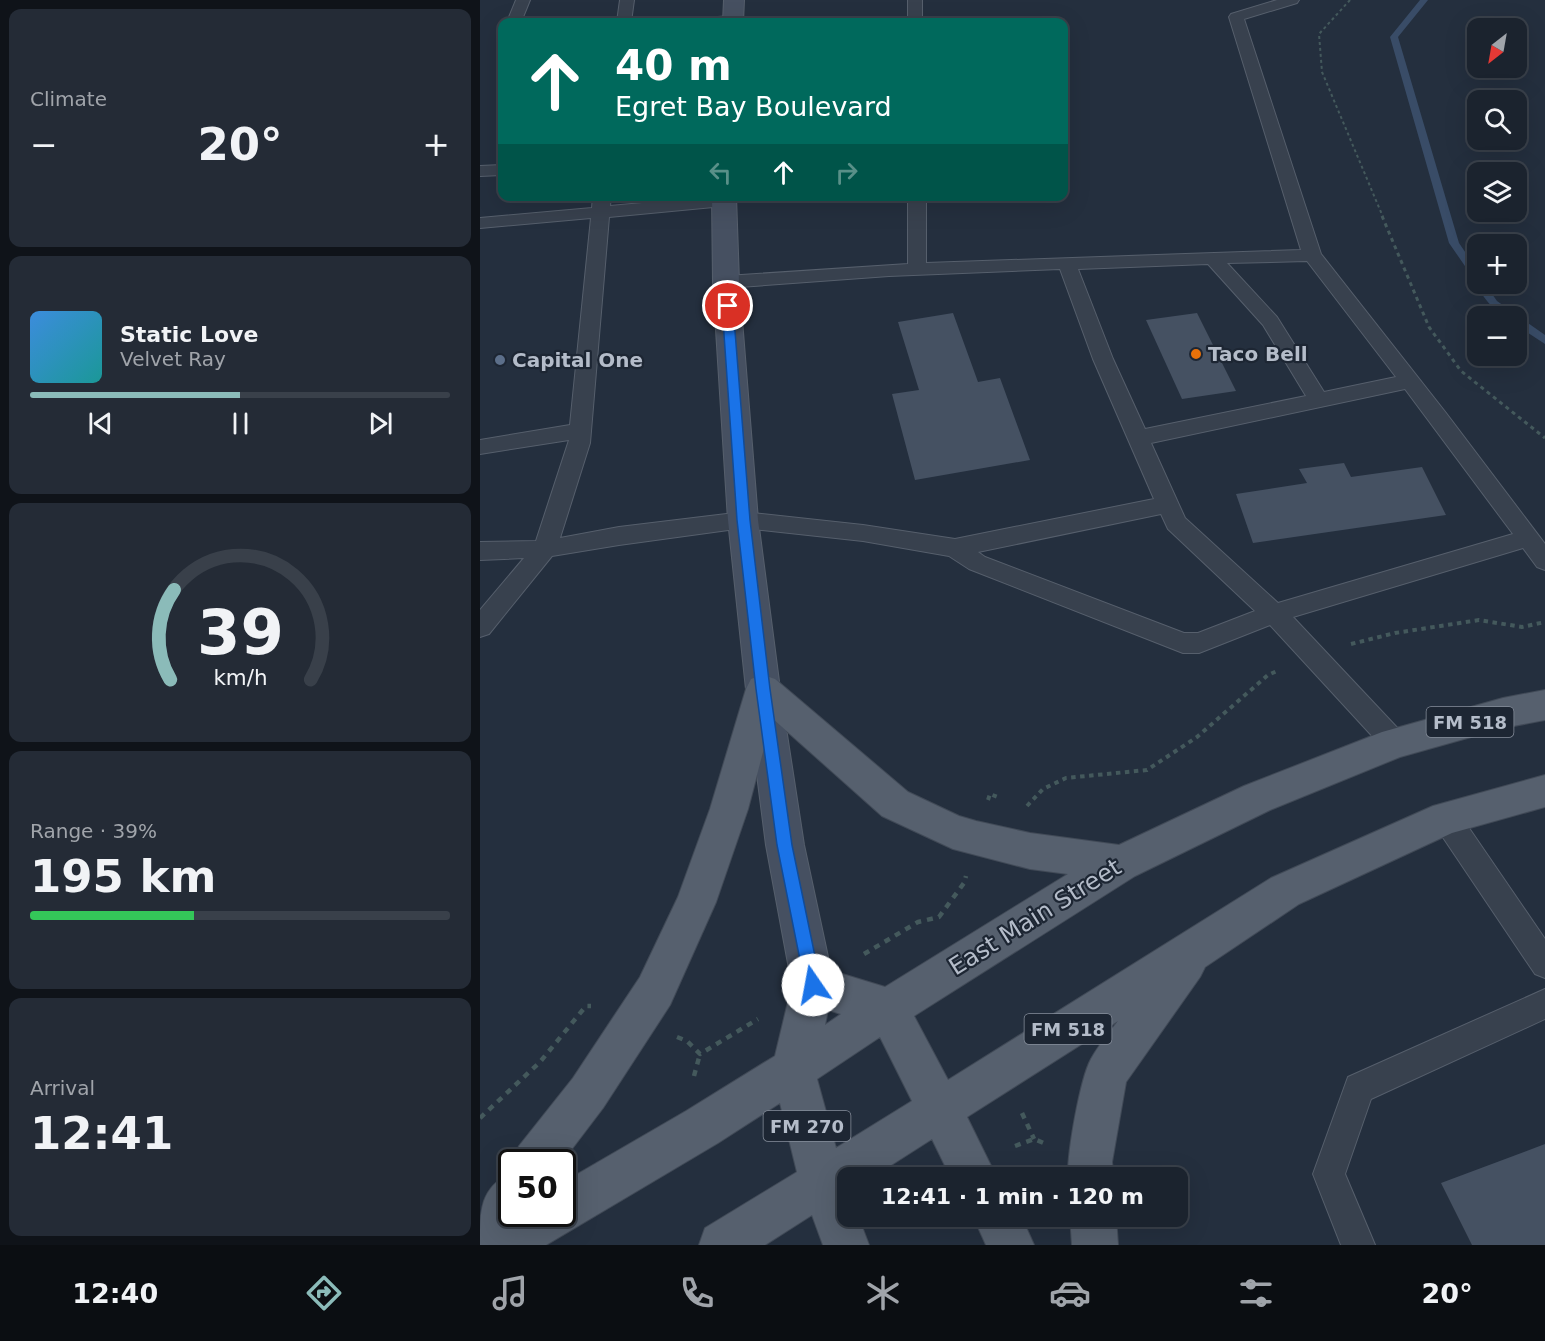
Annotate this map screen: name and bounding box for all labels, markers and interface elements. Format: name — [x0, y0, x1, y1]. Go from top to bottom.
north arrow — [1467, 18, 1527, 78]
map controls — [1467, 18, 1527, 366]
text: 40 m — [615, 41, 732, 90]
icon: ahead — [516, 42, 594, 120]
text: Climate — [30, 87, 107, 111]
button: search — [1467, 90, 1527, 150]
text: Egret Bay Boulevard — [615, 91, 892, 122]
text: 20° — [197, 118, 283, 171]
text: − — [30, 125, 58, 164]
text: + — [422, 125, 450, 164]
icon: left — [704, 156, 737, 189]
icon: ahead — [767, 156, 800, 189]
icon: right — [830, 156, 863, 189]
button: layers — [1467, 162, 1527, 222]
button: + — [1467, 234, 1527, 294]
pin — [702, 280, 753, 331]
icon: arrive — [711, 289, 744, 322]
button: − — [1467, 306, 1527, 366]
text: Static Love — [120, 322, 258, 347]
place label: Taco Bell — [1208, 342, 1308, 366]
text: Velvet Ray — [120, 347, 226, 371]
marker: Taco Bell — [1189, 347, 1203, 361]
place label: Capital One — [512, 348, 643, 372]
marker: Capital One — [493, 353, 507, 367]
icon: previous — [84, 407, 117, 440]
icon: pause — [224, 407, 257, 440]
icon: next — [364, 407, 397, 440]
text: 39 — [197, 596, 283, 669]
text: km/h — [213, 665, 267, 690]
road number: FM 518 — [1426, 707, 1514, 737]
text: Range · 39% — [30, 819, 157, 843]
text: 195 km — [30, 850, 216, 903]
street label: East Main Street — [944, 853, 1126, 981]
position arrow — [781, 953, 845, 1017]
road number: FM 518 — [1024, 1014, 1112, 1044]
text: Arrival — [30, 1076, 95, 1100]
text: 12:41 — [30, 1107, 173, 1160]
road number: FM 270 — [764, 1111, 850, 1141]
speed limit sign: 50 — [498, 1149, 576, 1227]
text: 12:41 · 1 min · 120 m — [881, 1184, 1144, 1209]
icon: directions — [303, 1272, 345, 1314]
icon: music — [489, 1272, 531, 1314]
icon: phone — [676, 1272, 718, 1314]
icon: climate — [862, 1272, 904, 1314]
icon: car — [1049, 1272, 1091, 1314]
icon: filters — [1235, 1272, 1277, 1314]
text: 12:40 — [72, 1278, 158, 1309]
text: 20° — [1422, 1278, 1473, 1309]

